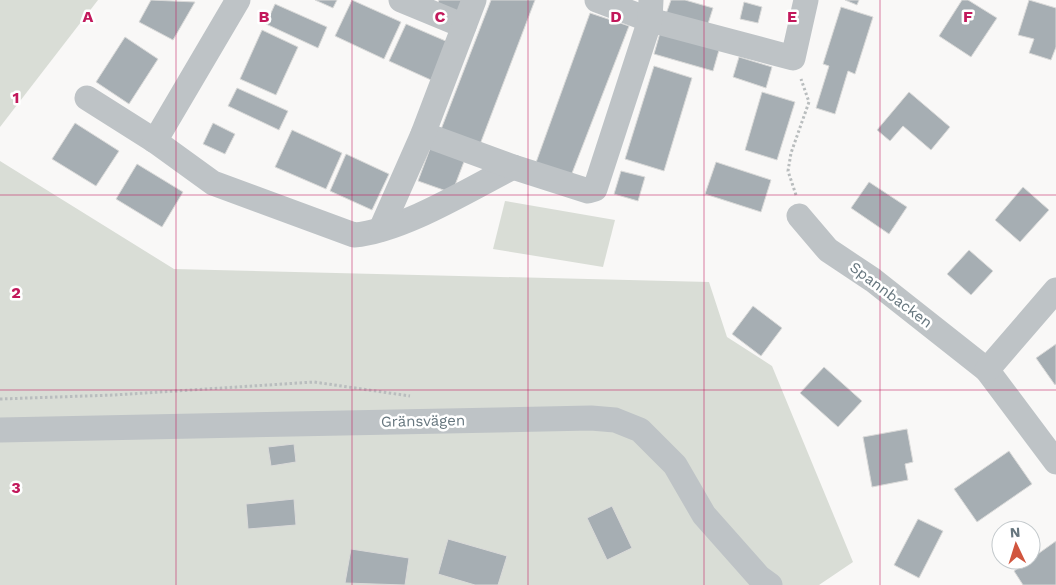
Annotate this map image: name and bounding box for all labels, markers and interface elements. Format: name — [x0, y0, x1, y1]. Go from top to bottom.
text: A — [83, 7, 94, 26]
text: B — [259, 7, 270, 26]
text: C — [435, 7, 446, 26]
text: D — [610, 7, 622, 26]
text: E — [787, 7, 797, 26]
text: F — [963, 7, 973, 26]
text: 1 — [13, 88, 19, 107]
street label: Spannbacken — [846, 258, 936, 332]
text: 2 — [11, 283, 21, 302]
street label: Gränsvägen — [381, 411, 465, 431]
text: 3 — [11, 478, 21, 497]
north arrow — [991, 520, 1041, 570]
text: N — [1009, 524, 1021, 540]

